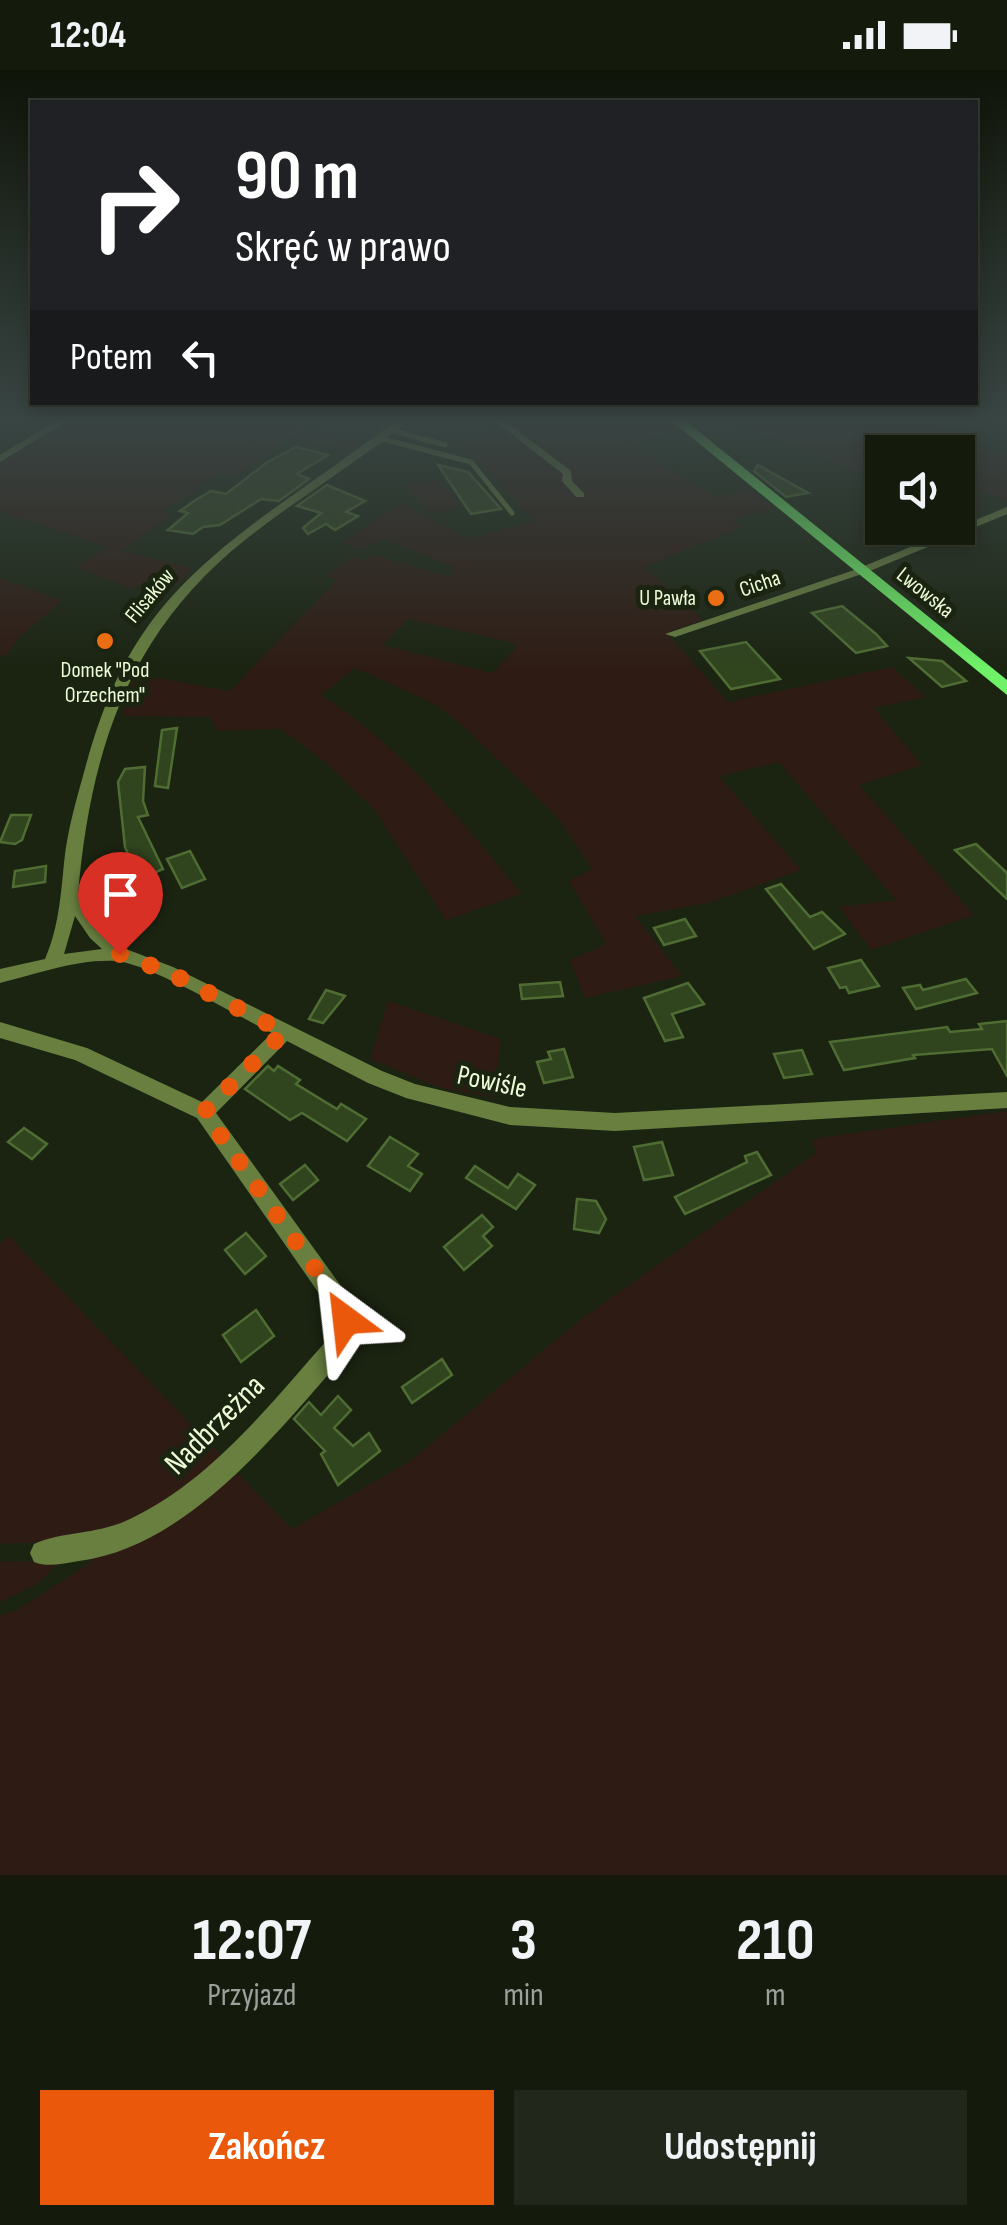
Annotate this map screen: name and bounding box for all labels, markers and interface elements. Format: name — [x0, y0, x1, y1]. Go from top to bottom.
text: 12:04 — [50, 13, 126, 58]
text: 90 m — [235, 135, 359, 219]
icon: right — [70, 140, 200, 270]
text: Skręć w prawo — [235, 220, 451, 275]
icon: left — [173, 330, 228, 385]
text: Potem — [70, 335, 153, 380]
map controls — [865, 435, 975, 545]
button: sound — [865, 435, 975, 545]
street label: Lwowska — [891, 562, 959, 624]
street label: Flisaków — [119, 563, 181, 629]
street label: Cicha — [736, 564, 784, 604]
place label: U Pawła — [639, 585, 696, 612]
marker: U Pawła — [705, 587, 727, 609]
marker: Domek "Pod Orzechem" — [94, 630, 116, 652]
place label: Domek "Pod Orzechem" — [61, 657, 149, 709]
pin — [78, 852, 163, 955]
icon: arrive — [93, 867, 148, 922]
street label: Powiśle — [454, 1059, 530, 1105]
position arrow — [294, 1268, 398, 1372]
street label: Nadbrzeżna — [157, 1367, 273, 1483]
text: 12:07 — [192, 1905, 311, 1977]
text: 3 — [510, 1905, 537, 1977]
text: 210 — [736, 1905, 815, 1977]
text: Przyjazd — [207, 1976, 296, 2015]
text: min — [503, 1976, 544, 2015]
text: m — [765, 1976, 786, 2015]
button: Zakończ — [40, 2090, 494, 2205]
button: Udostępnij — [514, 2090, 967, 2205]

